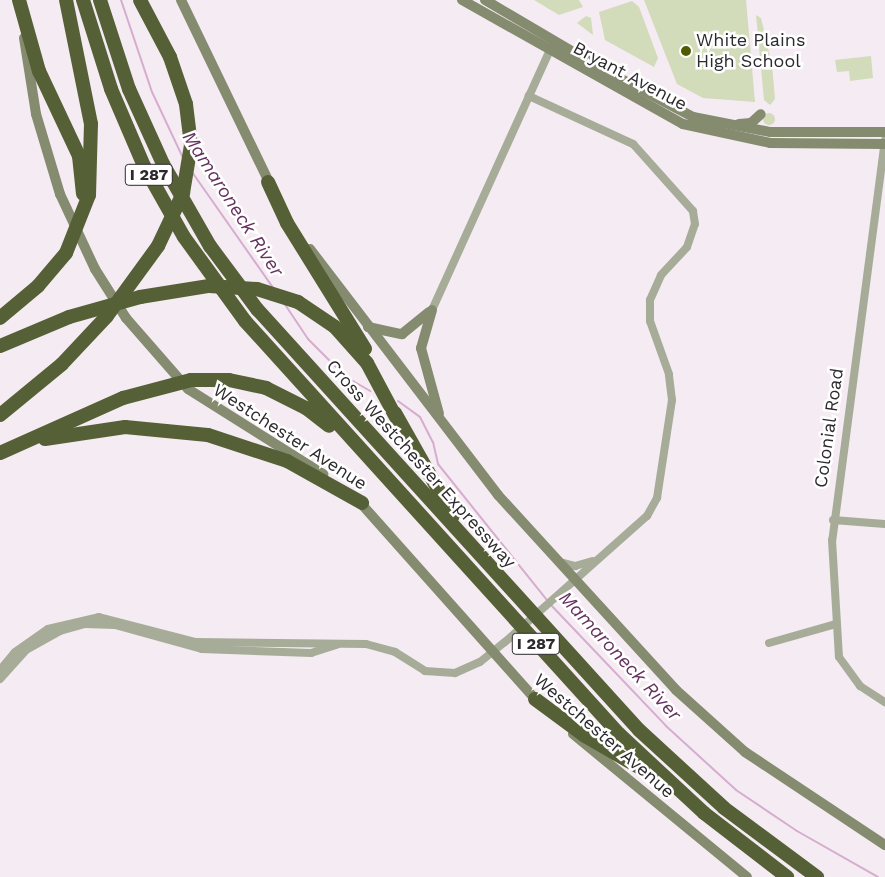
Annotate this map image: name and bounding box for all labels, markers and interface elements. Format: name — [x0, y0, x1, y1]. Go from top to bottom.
place label: White Plains High School — [696, 30, 805, 72]
street label: Bryant Avenue — [569, 37, 691, 115]
marker: White Plains High School — [680, 45, 692, 57]
water label: Mamaroneck River — [177, 127, 289, 281]
road number: I 287 — [124, 162, 174, 188]
street label: Cross Westchester Expressway — [321, 355, 521, 573]
street label: Colonial Road — [810, 367, 848, 489]
street label: Westchester Avenue — [209, 379, 371, 495]
water label: Mamaroneck River — [554, 586, 686, 726]
road number: I 287 — [511, 630, 561, 658]
street label: Westchester Avenue — [529, 669, 679, 803]

